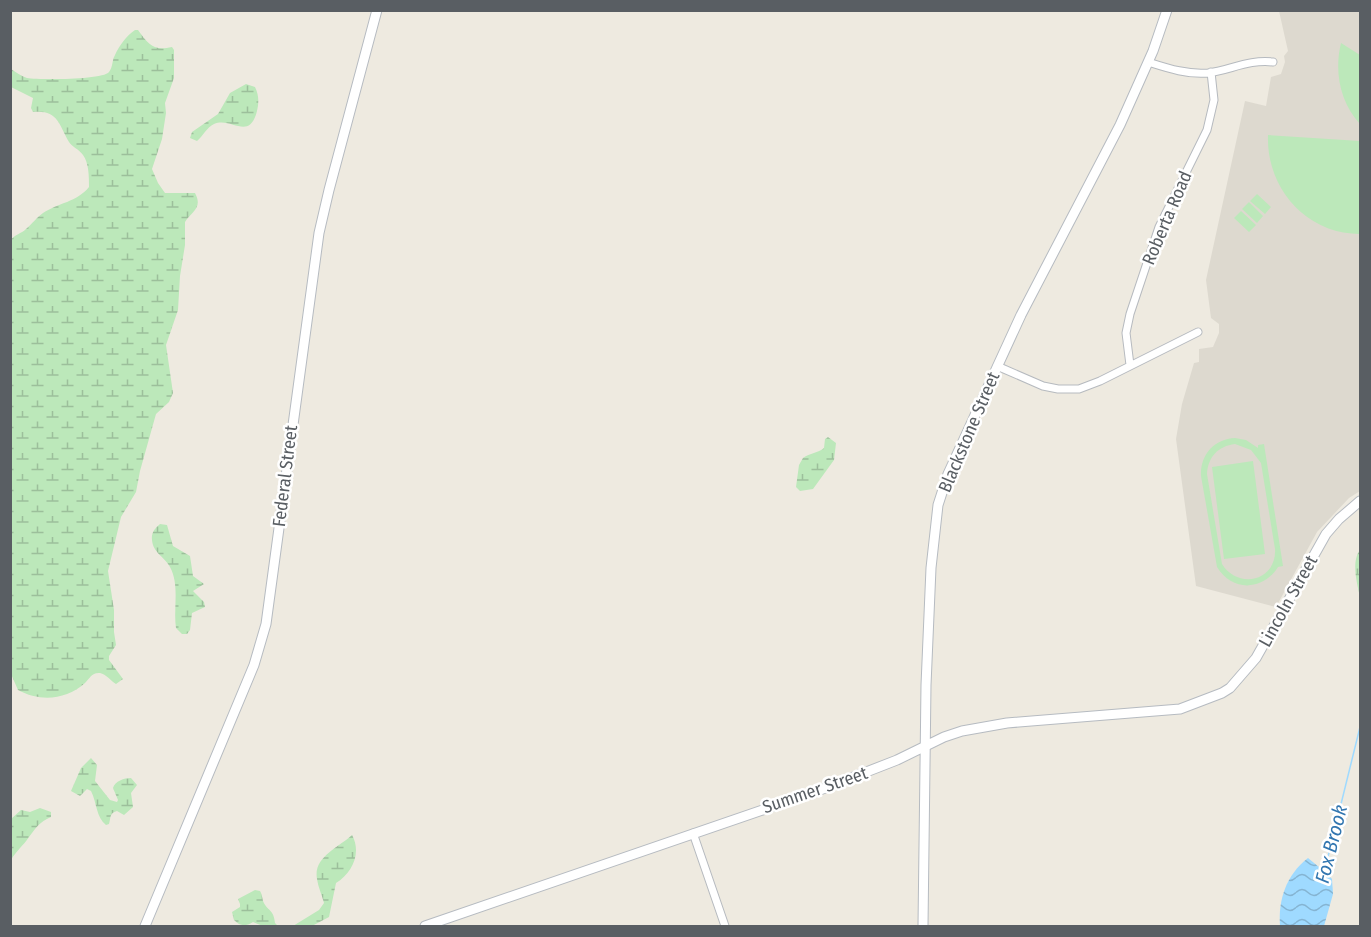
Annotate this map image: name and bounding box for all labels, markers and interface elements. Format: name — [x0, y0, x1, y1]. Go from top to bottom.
street label: Roberta Road — [1137, 168, 1197, 268]
street label: Blackstone Street — [934, 368, 1004, 496]
street label: Federal Street — [268, 424, 302, 528]
street label: Lincoln Street — [1254, 551, 1322, 651]
street label: Summer Street — [760, 762, 871, 818]
water label: Fox Brook — [1310, 802, 1352, 886]

